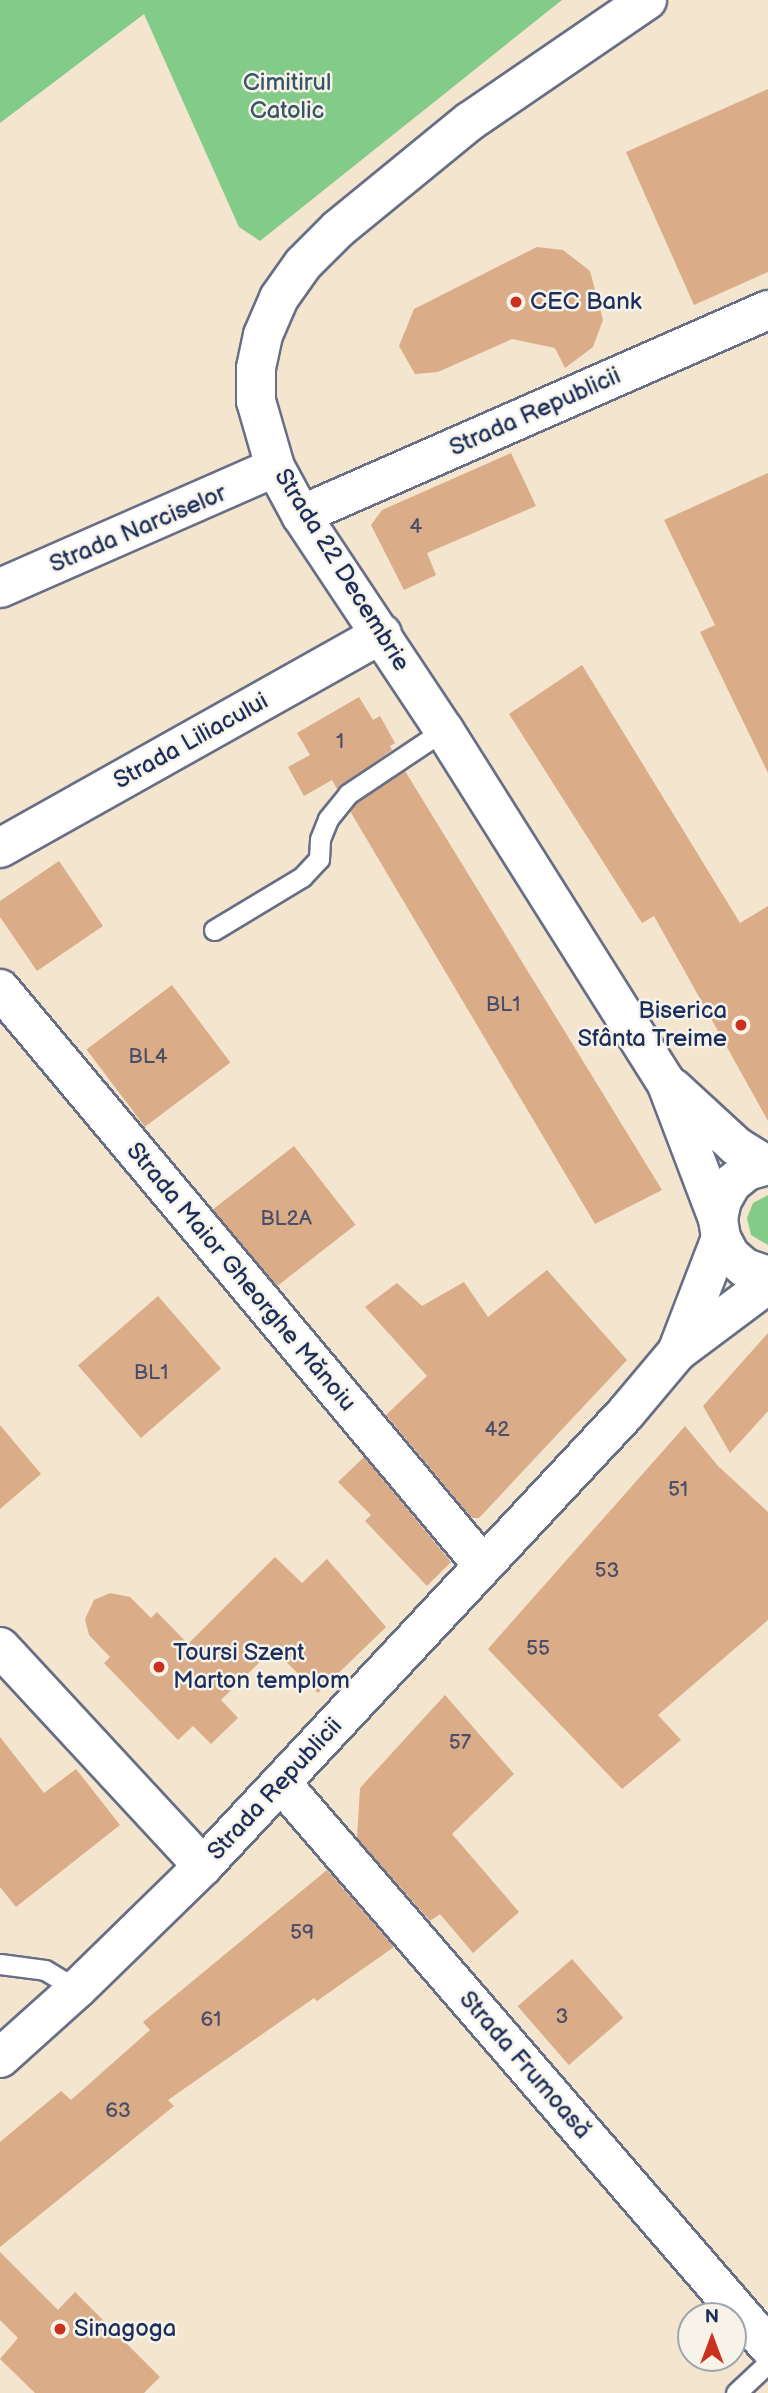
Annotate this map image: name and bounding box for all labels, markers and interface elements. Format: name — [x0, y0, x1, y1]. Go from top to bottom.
park label: Cimitirul Catolic — [243, 69, 331, 125]
place label: CEC Bank — [530, 288, 641, 316]
marker: CEC Bank — [508, 294, 524, 310]
street label: Strada Republicii — [445, 361, 625, 463]
street label: Strada 22 Decembrie — [268, 464, 416, 676]
street label: Strada Narciselor — [45, 479, 231, 579]
house number: 4 — [410, 514, 422, 540]
street label: Strada Liliacului — [109, 687, 273, 795]
house number: 1 — [336, 729, 344, 755]
house number: BL1 — [486, 992, 520, 1018]
place label: Biserica Sfânta Treime — [577, 997, 727, 1053]
marker: Biserica Sfânta Treime — [733, 1017, 749, 1033]
house number: BL4 — [128, 1044, 168, 1070]
street label: Strada Maior Gheorghe Mănoiu — [120, 1137, 362, 1417]
house number: BL2A — [260, 1206, 312, 1232]
house number: BL1 — [134, 1360, 168, 1386]
house number: 42 — [484, 1417, 510, 1443]
house number: 51 — [668, 1477, 688, 1503]
house number: 53 — [595, 1558, 619, 1584]
house number: 55 — [526, 1636, 550, 1662]
place label: Toursi Szent Marton templom — [173, 1639, 350, 1695]
marker: Toursi Szent Marton templom — [151, 1659, 167, 1675]
street label: Strada Republicii — [202, 1712, 348, 1866]
house number: 57 — [449, 1730, 471, 1756]
house number: 59 — [290, 1920, 314, 1946]
street label: Strada Frumoasă — [453, 1985, 597, 2145]
house number: 3 — [556, 2004, 568, 2030]
house number: 61 — [201, 2007, 221, 2033]
house number: 63 — [105, 2098, 131, 2124]
north arrow — [677, 2302, 747, 2372]
text: N — [705, 2306, 719, 2329]
place label: Sinagoga — [74, 2315, 176, 2343]
marker: Sinagoga — [52, 2321, 68, 2337]

